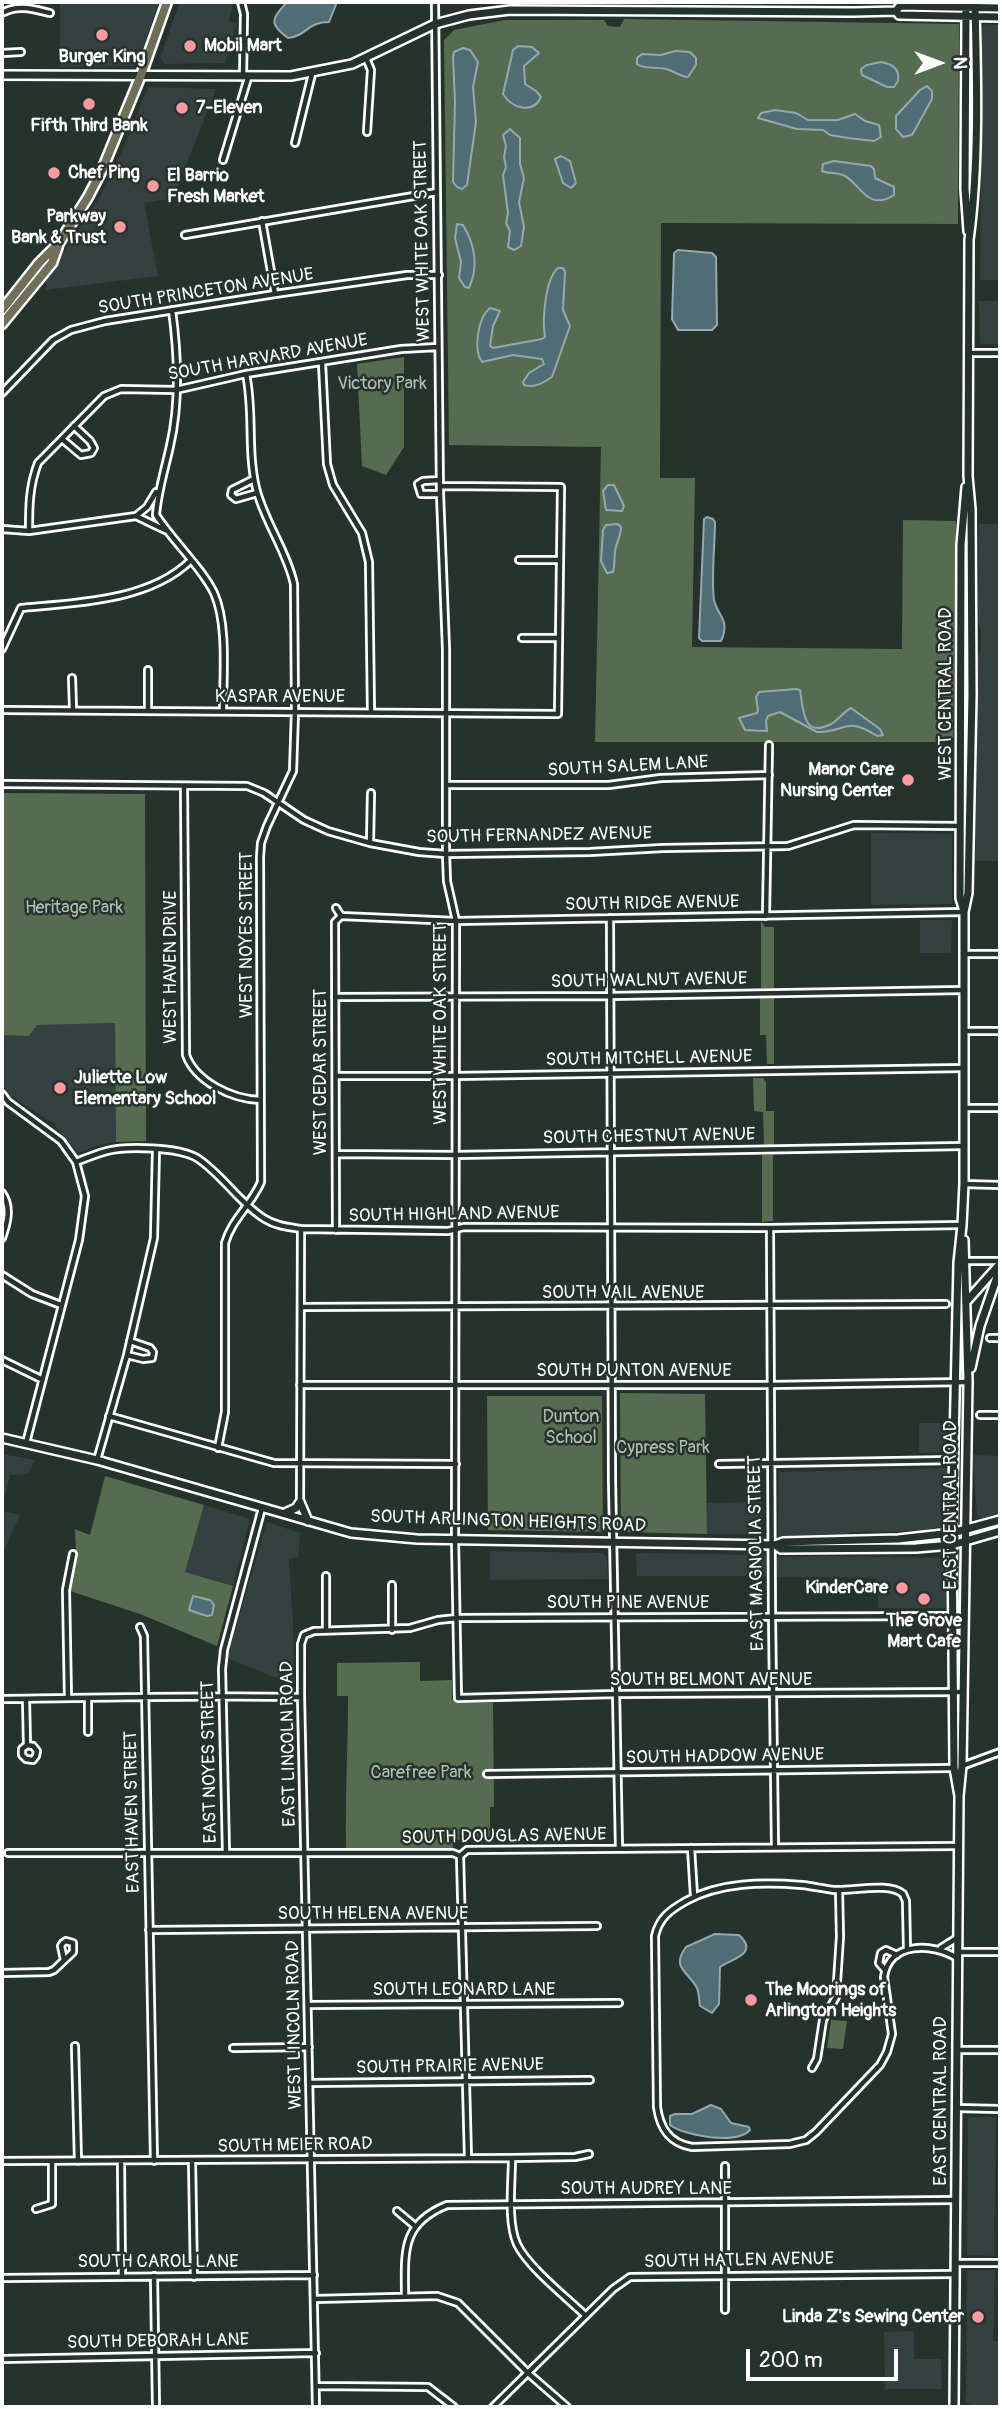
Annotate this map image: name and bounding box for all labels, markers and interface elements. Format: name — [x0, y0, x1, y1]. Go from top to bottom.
marker: Burger King — [94, 27, 110, 43]
north arrow — [904, 28, 974, 98]
place label: Mobil Mart — [204, 35, 282, 57]
marker: Mobil Mart — [182, 38, 198, 54]
place label: Burger King — [58, 46, 146, 68]
text: N — [948, 57, 972, 69]
marker: Fifth Third Bank — [81, 96, 97, 112]
place label: 7-Eleven — [196, 97, 263, 119]
marker: 7-Eleven — [174, 100, 190, 116]
place label: Fifth Third Bank — [30, 115, 148, 137]
street label: WEST WHITE OAK STREET — [410, 140, 436, 342]
place label: Chef Ping — [68, 162, 140, 184]
marker: Chef Ping — [46, 165, 62, 181]
place label: El Barrio Fresh Market — [167, 165, 265, 208]
marker: El Barrio Fresh Market — [145, 178, 161, 194]
place label: Parkway Bank & Trust — [11, 206, 106, 248]
marker: Parkway Bank & Trust — [112, 219, 128, 235]
street label: SOUTH PRINCETON AVENUE — [97, 264, 315, 320]
street label: SOUTH HARVARD AVENUE — [166, 330, 370, 386]
park label: Victory Park — [337, 373, 427, 395]
street label: WEST CENTRAL ROAD — [935, 607, 957, 781]
street label: KASPAR AVENUE — [215, 686, 345, 708]
street label: SOUTH SALEM LANE — [547, 752, 709, 782]
place label: Manor Care Nursing Center — [780, 759, 894, 802]
marker: Manor Care Nursing Center — [900, 772, 916, 788]
street label: SOUTH FERNANDEZ AVENUE — [426, 823, 652, 849]
street label: WEST NOYES STREET — [236, 852, 258, 1018]
street label: WEST HAVEN DRIVE — [160, 890, 182, 1044]
street label: SOUTH RIDGE AVENUE — [565, 892, 739, 916]
park label: Heritage Park — [25, 897, 123, 919]
street label: WEST WHITE OAK STREET — [430, 923, 452, 1125]
street label: SOUTH WALNUT AVENUE — [551, 968, 747, 994]
street label: WEST CEDAR STREET — [310, 989, 332, 1155]
street label: SOUTH MITCHELL AVENUE — [546, 1046, 752, 1072]
place label: Juliette Low Elementary School — [74, 1067, 216, 1110]
marker: Juliette Low Elementary School — [52, 1080, 68, 1096]
street label: SOUTH CHESTNUT AVENUE — [542, 1124, 756, 1150]
street label: SOUTH HIGHLAND AVENUE — [348, 1202, 560, 1228]
street label: SOUTH VAIL AVENUE — [542, 1282, 704, 1304]
street label: SOUTH DUNTON AVENUE — [536, 1360, 732, 1382]
park label: Dunton School — [543, 1406, 599, 1448]
street label: EAST CENTRAL ROAD — [940, 1420, 962, 1590]
park label: Cypress Park — [616, 1437, 710, 1459]
street label: EAST MAGNOLIA STREET — [744, 1455, 770, 1651]
street label: SOUTH ARLINGTON HEIGHTS ROAD — [370, 1506, 646, 1538]
place label: KinderCare — [805, 1577, 888, 1599]
marker: KinderCare — [894, 1580, 910, 1596]
marker: The Grove Mart Cafe — [916, 1591, 932, 1607]
street label: SOUTH PINE AVENUE — [547, 1592, 709, 1614]
place label: The Grove Mart Cafe — [886, 1610, 962, 1652]
street label: EAST LINCOLN ROAD — [277, 1661, 301, 1827]
street label: SOUTH BELMONT AVENUE — [610, 1669, 812, 1691]
street label: EAST NOYES STREET — [198, 1680, 222, 1844]
street label: EAST HAVEN STREET — [121, 1731, 145, 1893]
street label: SOUTH HADDOW AVENUE — [625, 1744, 825, 1770]
park label: Carefree Park — [371, 1762, 471, 1784]
street label: SOUTH DOUGLAS AVENUE — [401, 1824, 607, 1850]
street label: SOUTH HELENA AVENUE — [278, 1903, 468, 1925]
street label: WEST LINCOLN ROAD — [283, 1940, 307, 2110]
street label: SOUTH LEONARD LANE — [373, 1979, 555, 2001]
place label: The Moorings of Arlington Heights — [765, 1979, 896, 2022]
marker: The Moorings of Arlington Heights — [743, 1992, 759, 2008]
street label: EAST CENTRAL ROAD — [930, 2016, 952, 2186]
street label: SOUTH PRAIRIE AVENUE — [356, 2055, 544, 2079]
street label: SOUTH MEIER ROAD — [217, 2134, 373, 2158]
street label: SOUTH AUDREY LANE — [560, 2178, 732, 2200]
street label: SOUTH HATLEN AVENUE — [644, 2249, 834, 2273]
street label: SOUTH CAROL LANE — [77, 2251, 239, 2273]
place label: Linda Z's Sewing Center — [782, 2306, 964, 2328]
marker: Linda Z's Sewing Center — [970, 2309, 986, 2325]
street label: SOUTH DEBORAH LANE — [67, 2330, 249, 2354]
scale bar — [750, 2336, 902, 2380]
text: 200 m — [759, 2347, 823, 2374]

